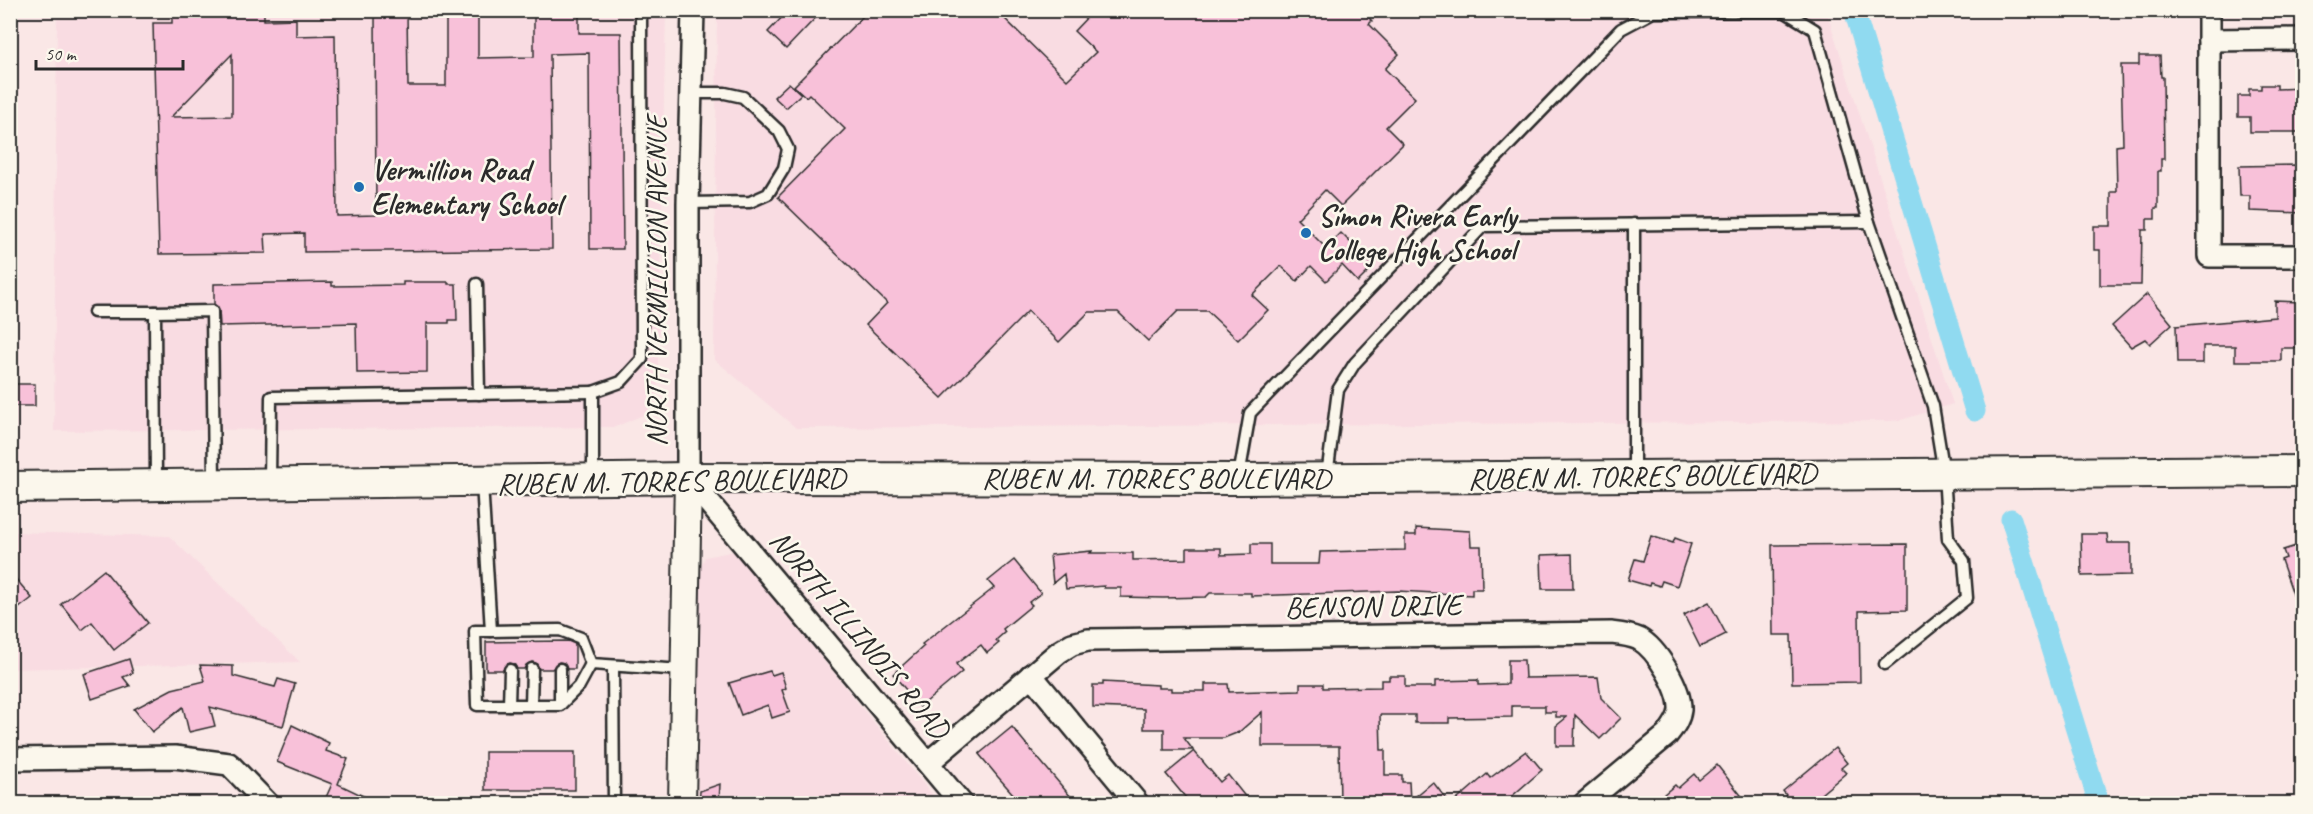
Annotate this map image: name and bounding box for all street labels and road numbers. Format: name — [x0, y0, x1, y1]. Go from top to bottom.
street label: NORTH VERMILLION AVENUE — [637, 112, 675, 446]
street label: RUBEN M. TORRES BOULEVARD — [1467, 454, 1819, 498]
street label: RUBEN M. TORRES BOULEVARD — [496, 459, 848, 503]
street label: RUBEN M. TORRES BOULEVARD — [982, 459, 1333, 497]
street label: NORTH ILLINOIS ROAD — [762, 522, 960, 748]
street label: BENSON DRIVE — [1284, 585, 1466, 627]

